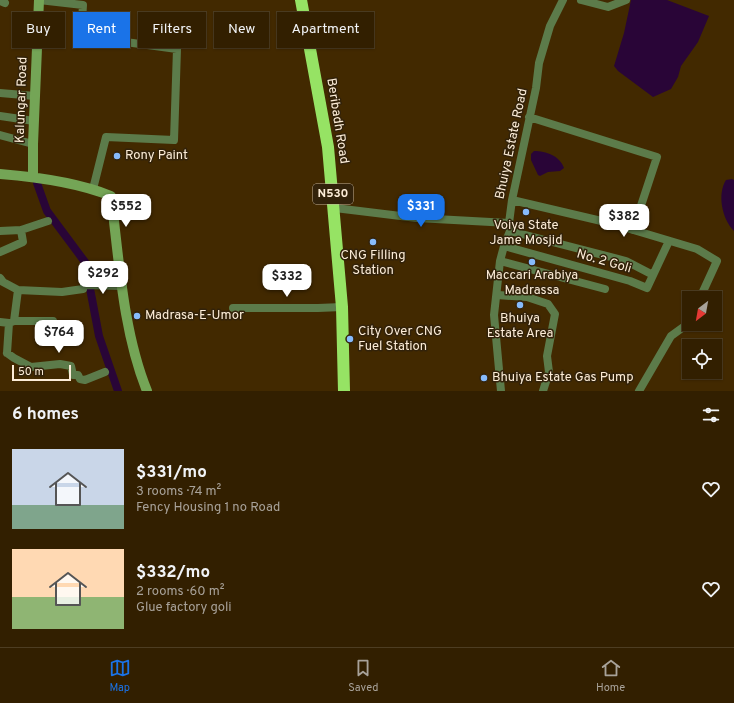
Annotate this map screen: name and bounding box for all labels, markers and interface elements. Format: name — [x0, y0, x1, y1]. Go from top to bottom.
chip: Buy — [12, 12, 65, 48]
chip: Rent — [73, 12, 130, 48]
chip: Filters — [138, 12, 206, 48]
chip: New — [214, 12, 269, 48]
chip: Apartment — [277, 12, 374, 48]
street label: Kalungar Road — [13, 57, 31, 143]
street label: Beribadh Road — [322, 77, 352, 165]
street label: Bhuiya Estate Road — [492, 87, 532, 201]
place label: Rony Paint — [125, 148, 188, 164]
marker: Rony Paint — [112, 151, 122, 161]
road number: N530 — [313, 184, 353, 204]
pin: $552 — [102, 194, 150, 228]
pin: $331 — [397, 194, 445, 228]
text: $552 — [110, 199, 142, 215]
text: $331 — [407, 199, 435, 215]
pin: $382 — [600, 204, 648, 238]
marker: Voiya State Jame Mosjid — [521, 207, 531, 217]
text: $382 — [608, 209, 640, 225]
place label: Voiya State Jame Mosjid — [490, 218, 562, 249]
marker: CNG Filling Station — [368, 237, 378, 247]
street label: No. 2 Goli — [575, 247, 633, 277]
place label: CNG Filling Station — [340, 248, 406, 279]
marker: Maccari Arabiya Madrassa — [527, 257, 537, 267]
pin: $292 — [79, 261, 127, 295]
pin: $332 — [263, 264, 311, 298]
text: $292 — [87, 266, 119, 282]
place label: Maccari Arabiya Madrassa — [486, 268, 578, 299]
text: $332 — [271, 269, 303, 285]
north arrow — [682, 291, 722, 331]
map controls — [682, 291, 722, 379]
marker: Bhuiya Estate Area — [515, 300, 525, 310]
place label: Madrasa-E-Umor — [145, 308, 244, 324]
marker: Madrasa-E-Umor — [132, 311, 142, 321]
place label: Bhuiya Estate Area — [487, 311, 553, 342]
pin: $764 — [35, 320, 83, 354]
place label: City Over CNG Fuel Station — [358, 324, 442, 355]
text: $764 — [44, 325, 74, 341]
marker: City Over CNG Fuel Station — [345, 334, 355, 344]
button: locate — [682, 339, 722, 379]
scale bar — [12, 363, 71, 382]
text: 50 m — [18, 365, 44, 379]
place label: Bhuiya Estate Gas Pump — [492, 370, 634, 386]
marker: Bhuiya Estate Gas Pump — [479, 373, 489, 383]
text: 6 homes — [12, 404, 79, 426]
icon: filters — [700, 404, 722, 426]
text: $331/mo — [136, 462, 207, 484]
icon: home — [44, 465, 92, 513]
icon: heart — [700, 478, 722, 500]
text: 3 rooms · 74 m² — [136, 484, 221, 500]
text: Fency Housing 1 no Road — [136, 500, 280, 516]
text: $332/mo — [136, 562, 210, 584]
icon: home — [44, 565, 92, 613]
icon: heart — [700, 578, 722, 600]
text: 2 rooms · 60 m² — [136, 584, 225, 600]
text: Glue factory goli — [136, 600, 232, 616]
tab: Map — [109, 657, 131, 695]
tab: Saved — [348, 657, 379, 695]
tab: Home — [596, 657, 625, 695]

